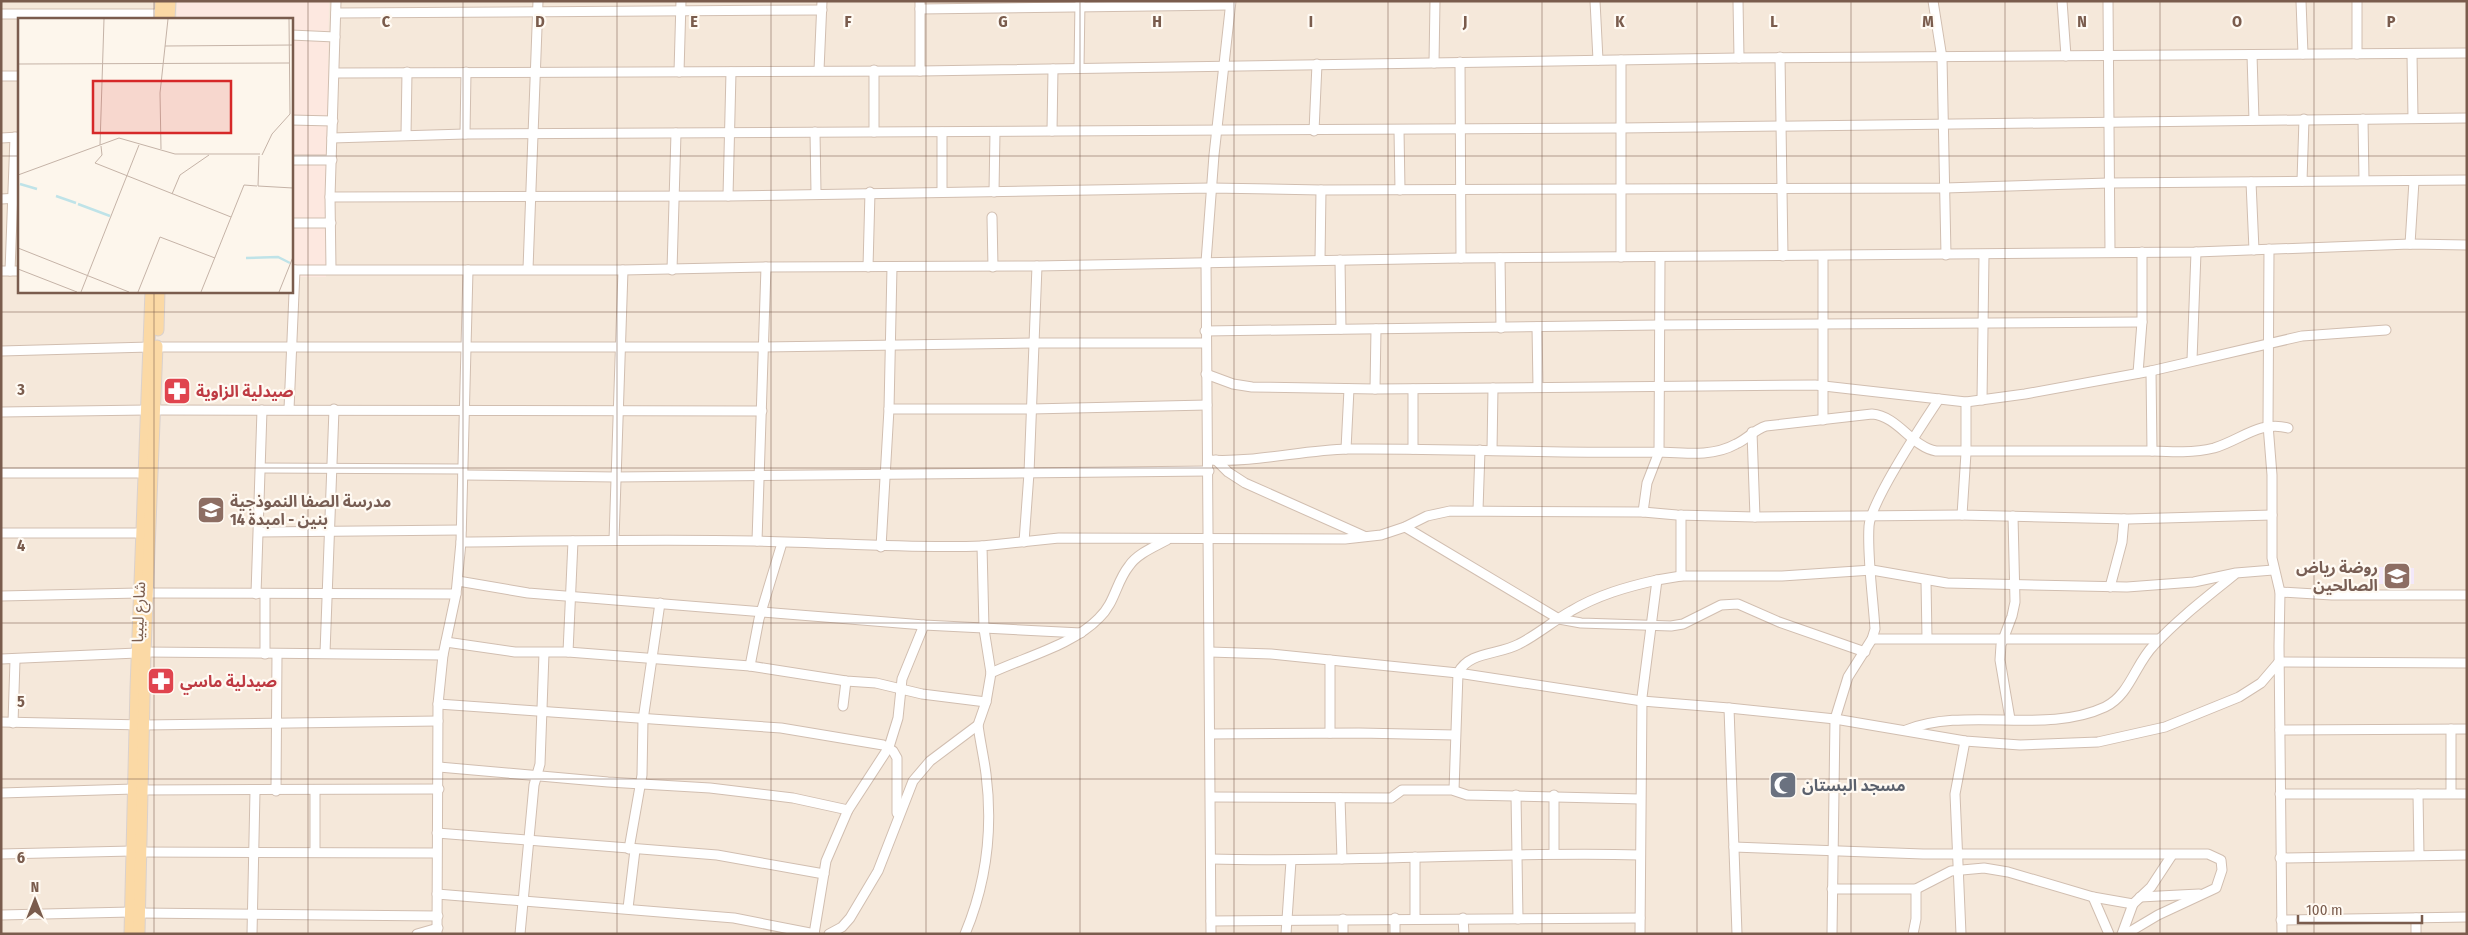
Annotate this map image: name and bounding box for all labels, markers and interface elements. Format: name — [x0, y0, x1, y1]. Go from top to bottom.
text: C — [382, 12, 391, 31]
text: D — [535, 12, 545, 31]
text: E — [690, 12, 698, 31]
text: F — [844, 12, 852, 31]
text: G — [998, 12, 1008, 31]
text: H — [1152, 12, 1162, 31]
text: I — [1309, 12, 1313, 31]
text: J — [1462, 12, 1467, 31]
text: K — [1615, 12, 1625, 31]
text: L — [1770, 12, 1778, 31]
text: M — [1922, 12, 1934, 31]
text: N — [2077, 12, 2087, 31]
text: O — [2232, 12, 2242, 31]
text: P — [2387, 12, 2396, 31]
inset map — [18, 18, 292, 292]
pharmacy icon: صيدلية الزاوية — [162, 376, 192, 406]
text: 3 — [16, 380, 25, 399]
place label: صيدلية الزاوية — [196, 382, 294, 401]
place label: مدرسة الصفا النموذجية بنين - امبدة 14 — [230, 492, 391, 529]
school or university icon: مدرسة الصفا النموذجية بنين - امبدة 14 — [196, 495, 226, 525]
text: 4 — [17, 536, 25, 555]
place label: روضة رياض الصالحين — [2296, 558, 2378, 595]
school or university icon: روضة رياض الصالحين — [2382, 561, 2412, 591]
street label: شارع ليبيا — [128, 581, 152, 643]
pharmacy icon: صيدلية ماسي — [146, 666, 176, 696]
place label: صيدلية ماسي — [180, 672, 277, 695]
text: 5 — [17, 692, 25, 711]
mosque icon: مسجد البستان — [1768, 770, 1798, 800]
place label: مسجد البستان — [1802, 776, 1906, 795]
text: 6 — [17, 848, 25, 867]
north arrow — [10, 875, 60, 925]
text: N — [31, 879, 39, 896]
scale bar — [2298, 892, 2422, 924]
text: 100 m — [2306, 901, 2343, 919]

